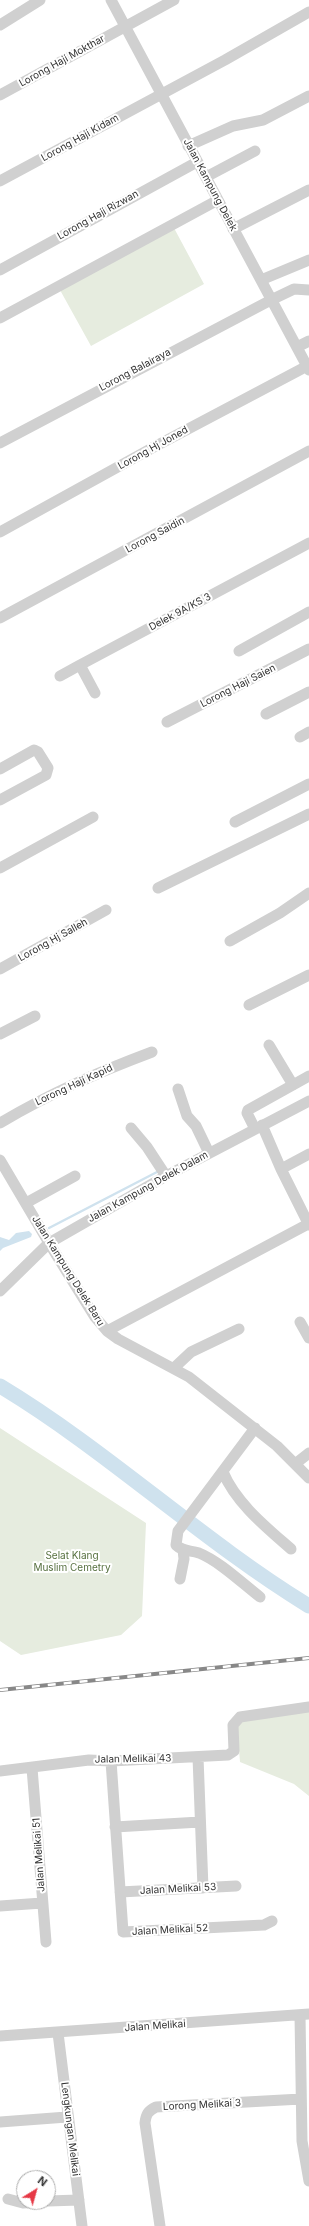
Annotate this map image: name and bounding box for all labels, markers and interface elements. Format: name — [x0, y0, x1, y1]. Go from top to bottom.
street label: Lorong Haji Mokthar — [17, 33, 107, 89]
street label: Lorong Haji Kidam — [39, 112, 121, 164]
street label: Jalan Kampung Delek — [181, 137, 239, 233]
street label: Lorong Haji Rizwan — [55, 188, 141, 242]
street label: Lorong Balairaya — [97, 346, 173, 394]
street label: Lorong Hj Joned — [116, 424, 190, 472]
street label: Lorong Saidin — [123, 514, 187, 556]
street label: Delek 9A/KS 3 — [147, 591, 213, 633]
street label: Lorong Haji Saien — [198, 662, 278, 710]
street label: Lorong Hj Salleh — [16, 916, 90, 964]
street label: Lorong Haji Kapid — [33, 1062, 115, 1108]
street label: Jalan Kampung Delek Dalam — [86, 1149, 210, 1225]
street label: Jalan Kampung Delek Baru — [29, 1214, 107, 1328]
park label: Selat Klang Muslim Cemetry — [33, 1550, 111, 1574]
street label: Jalan Melikai 43 — [95, 1752, 171, 1766]
street label: Jalan Melikai 51 — [30, 1818, 48, 1892]
street label: Jalan Melikai 53 — [140, 1881, 216, 1897]
street label: Jalan Melikai 52 — [132, 1922, 208, 1938]
street label: Jalan Melikai — [124, 2018, 186, 2034]
street label: Lengkungan Melikai — [58, 2081, 82, 2177]
street label: Lorong Melikai 3 — [163, 2097, 241, 2113]
north arrow — [16, 2170, 56, 2210]
text: N — [35, 2173, 50, 2189]

